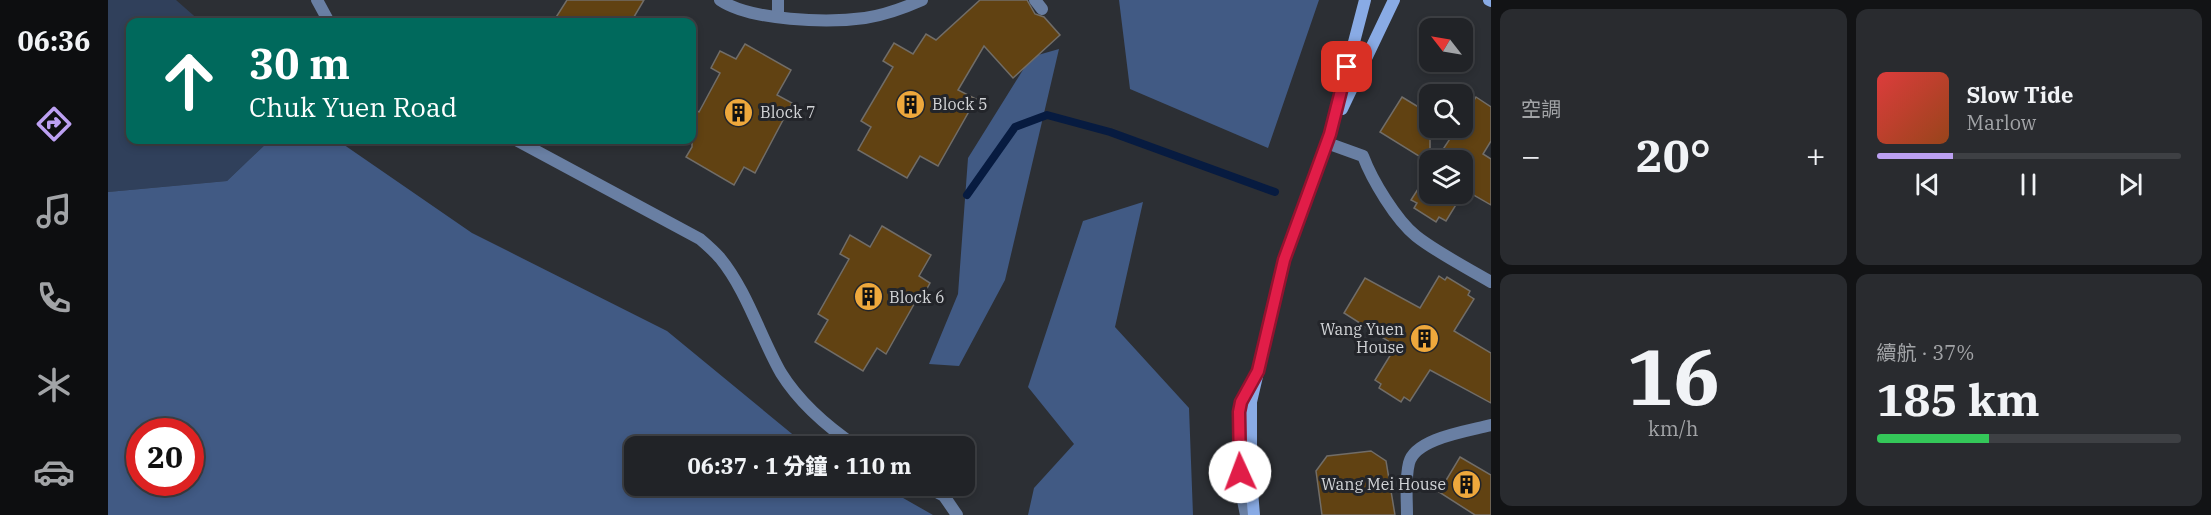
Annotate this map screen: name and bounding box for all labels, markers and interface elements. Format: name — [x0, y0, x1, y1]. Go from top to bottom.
north arrow — [1419, 18, 1473, 72]
map controls — [1419, 18, 1473, 204]
text: 06:36 — [18, 23, 90, 58]
text: 30 m — [249, 36, 350, 91]
pin — [1321, 41, 1372, 92]
icon: ahead — [150, 42, 228, 120]
icon: arrive — [1330, 50, 1363, 83]
text: Slow Tide — [1967, 80, 2073, 109]
button: search — [1419, 84, 1473, 138]
building icon: Block 5 — [895, 88, 927, 120]
text: Chuk Yuen Road — [249, 89, 457, 124]
place label: Block 5 — [932, 94, 988, 114]
text: 空調 — [1521, 95, 1561, 122]
building icon: Block 7 — [723, 96, 755, 128]
place label: Block 7 — [760, 102, 816, 122]
icon: directions — [33, 103, 75, 145]
text: Marlow — [1967, 109, 2036, 136]
text: 20° — [1636, 126, 1711, 184]
text: − — [1521, 134, 1541, 177]
text: + — [1806, 134, 1826, 177]
button: layers — [1419, 150, 1473, 204]
icon: previous — [1911, 168, 1944, 201]
icon: pause — [2012, 168, 2045, 201]
icon: next — [2114, 168, 2147, 201]
icon: music — [33, 190, 75, 232]
icon: phone — [33, 277, 75, 319]
building icon: Block 6 — [852, 281, 884, 313]
place label: Block 6 — [889, 287, 945, 307]
place label: Wang Yuen House — [1320, 319, 1404, 357]
building icon: Wang Yuen House — [1409, 322, 1441, 354]
text: 16 — [1626, 325, 1720, 426]
text: 續航 · 37% — [1877, 339, 1975, 366]
icon: climate — [33, 364, 75, 406]
text: 185 km — [1877, 370, 2040, 428]
text: km/h — [1648, 415, 1699, 442]
speed limit sign: 20 — [126, 418, 204, 496]
position arrow — [1208, 440, 1272, 504]
icon: car — [33, 451, 75, 493]
text: 06:37 · 1 分鐘 · 110 m — [688, 451, 911, 480]
building icon: Wang Mei House — [1451, 468, 1483, 500]
place label: Wang Mei House — [1321, 474, 1446, 494]

